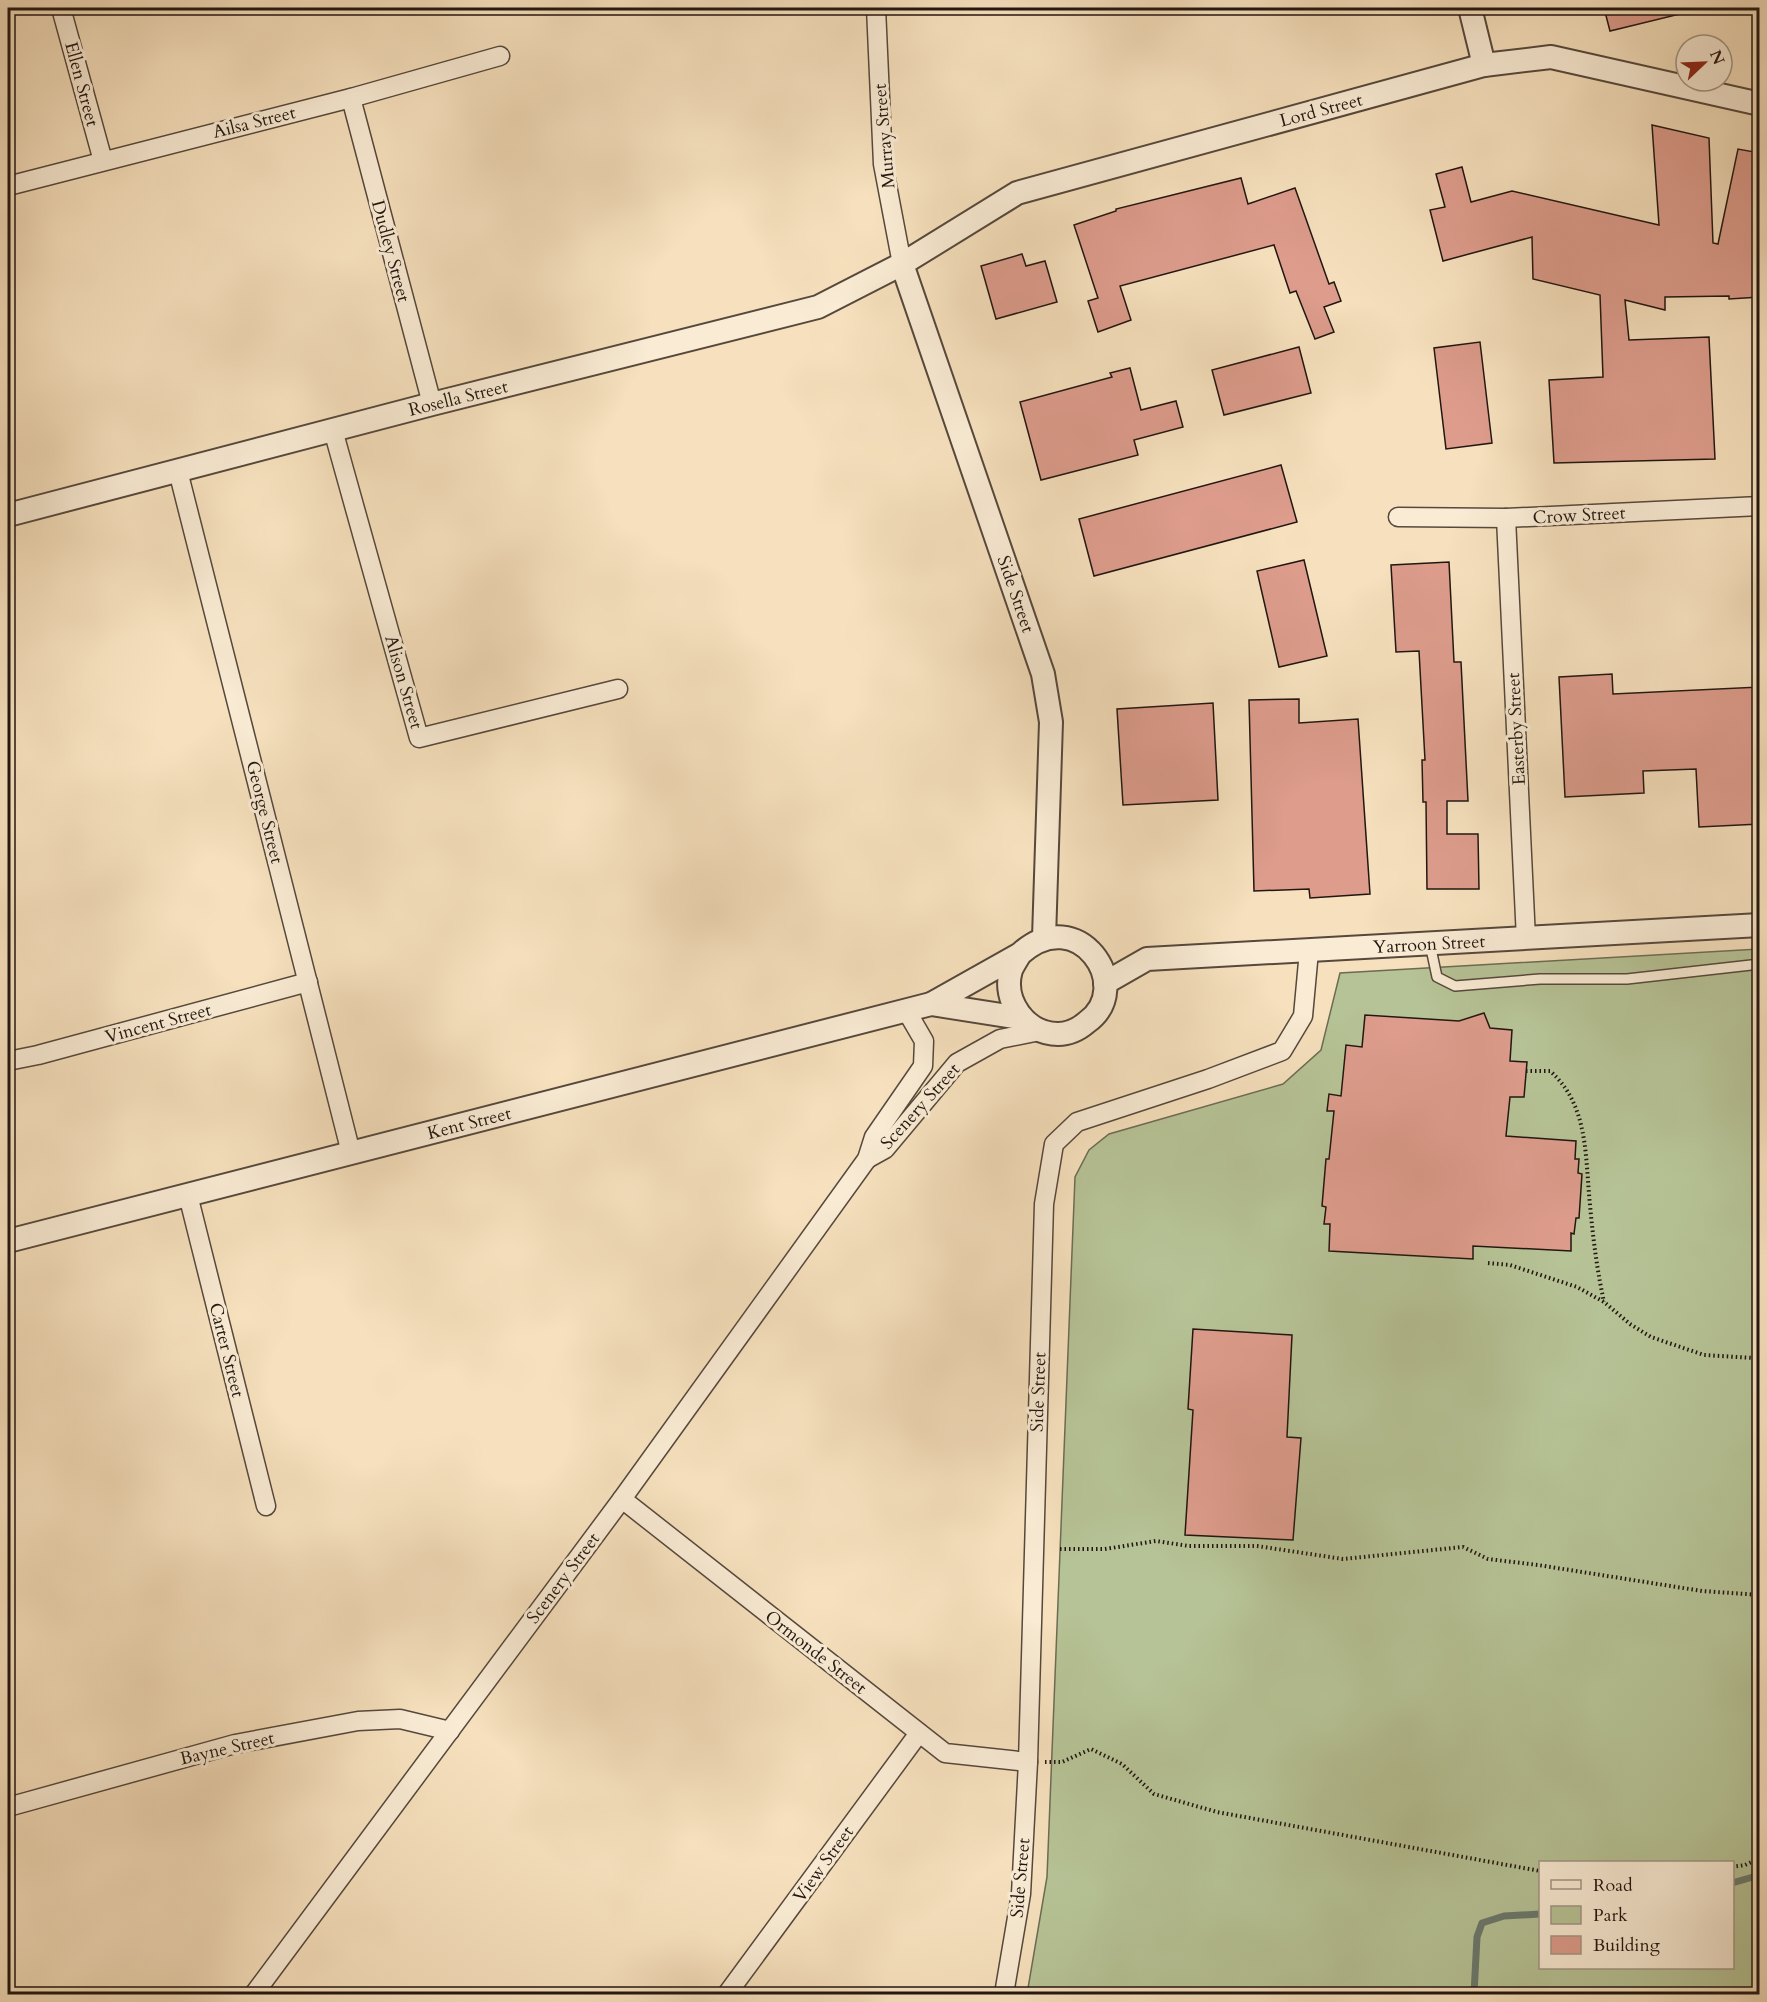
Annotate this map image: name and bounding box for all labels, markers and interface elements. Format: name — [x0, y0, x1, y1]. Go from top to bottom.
north arrow — [1674, 33, 1734, 93]
street label: Ellen Street — [58, 39, 105, 130]
text: N — [1704, 47, 1730, 68]
street label: Murray Street — [867, 82, 902, 190]
street label: Lord Street — [1277, 87, 1366, 134]
street label: Ailsa Street — [210, 100, 298, 145]
street label: Dudley Street — [365, 197, 416, 305]
street label: Rosella Street — [406, 374, 511, 423]
street label: Crow Street — [1532, 501, 1626, 530]
street label: Side Street — [991, 552, 1040, 636]
street label: Alison Street — [378, 632, 429, 732]
street label: Easterby Street — [1501, 672, 1532, 786]
street label: George Street — [240, 758, 289, 866]
street label: Yarroon Street — [1372, 929, 1486, 960]
street label: Vincent Street — [102, 997, 214, 1050]
street label: Scenery Street — [875, 1058, 966, 1155]
street label: Kent Street — [425, 1101, 514, 1146]
street label: Carter Street — [203, 1300, 250, 1400]
street label: Side Street — [1025, 1351, 1052, 1432]
street label: Scenery Street — [521, 1527, 606, 1629]
street label: Ormonde Street — [759, 1605, 872, 1700]
street label: Bayne Street — [177, 1725, 277, 1771]
street label: View Street — [787, 1821, 860, 1908]
street label: Side Street — [1005, 1837, 1036, 1919]
legend — [1539, 1861, 1734, 1969]
text: Road — [1593, 1873, 1633, 1898]
text: Park — [1593, 1903, 1628, 1928]
text: Building — [1593, 1933, 1661, 1958]

